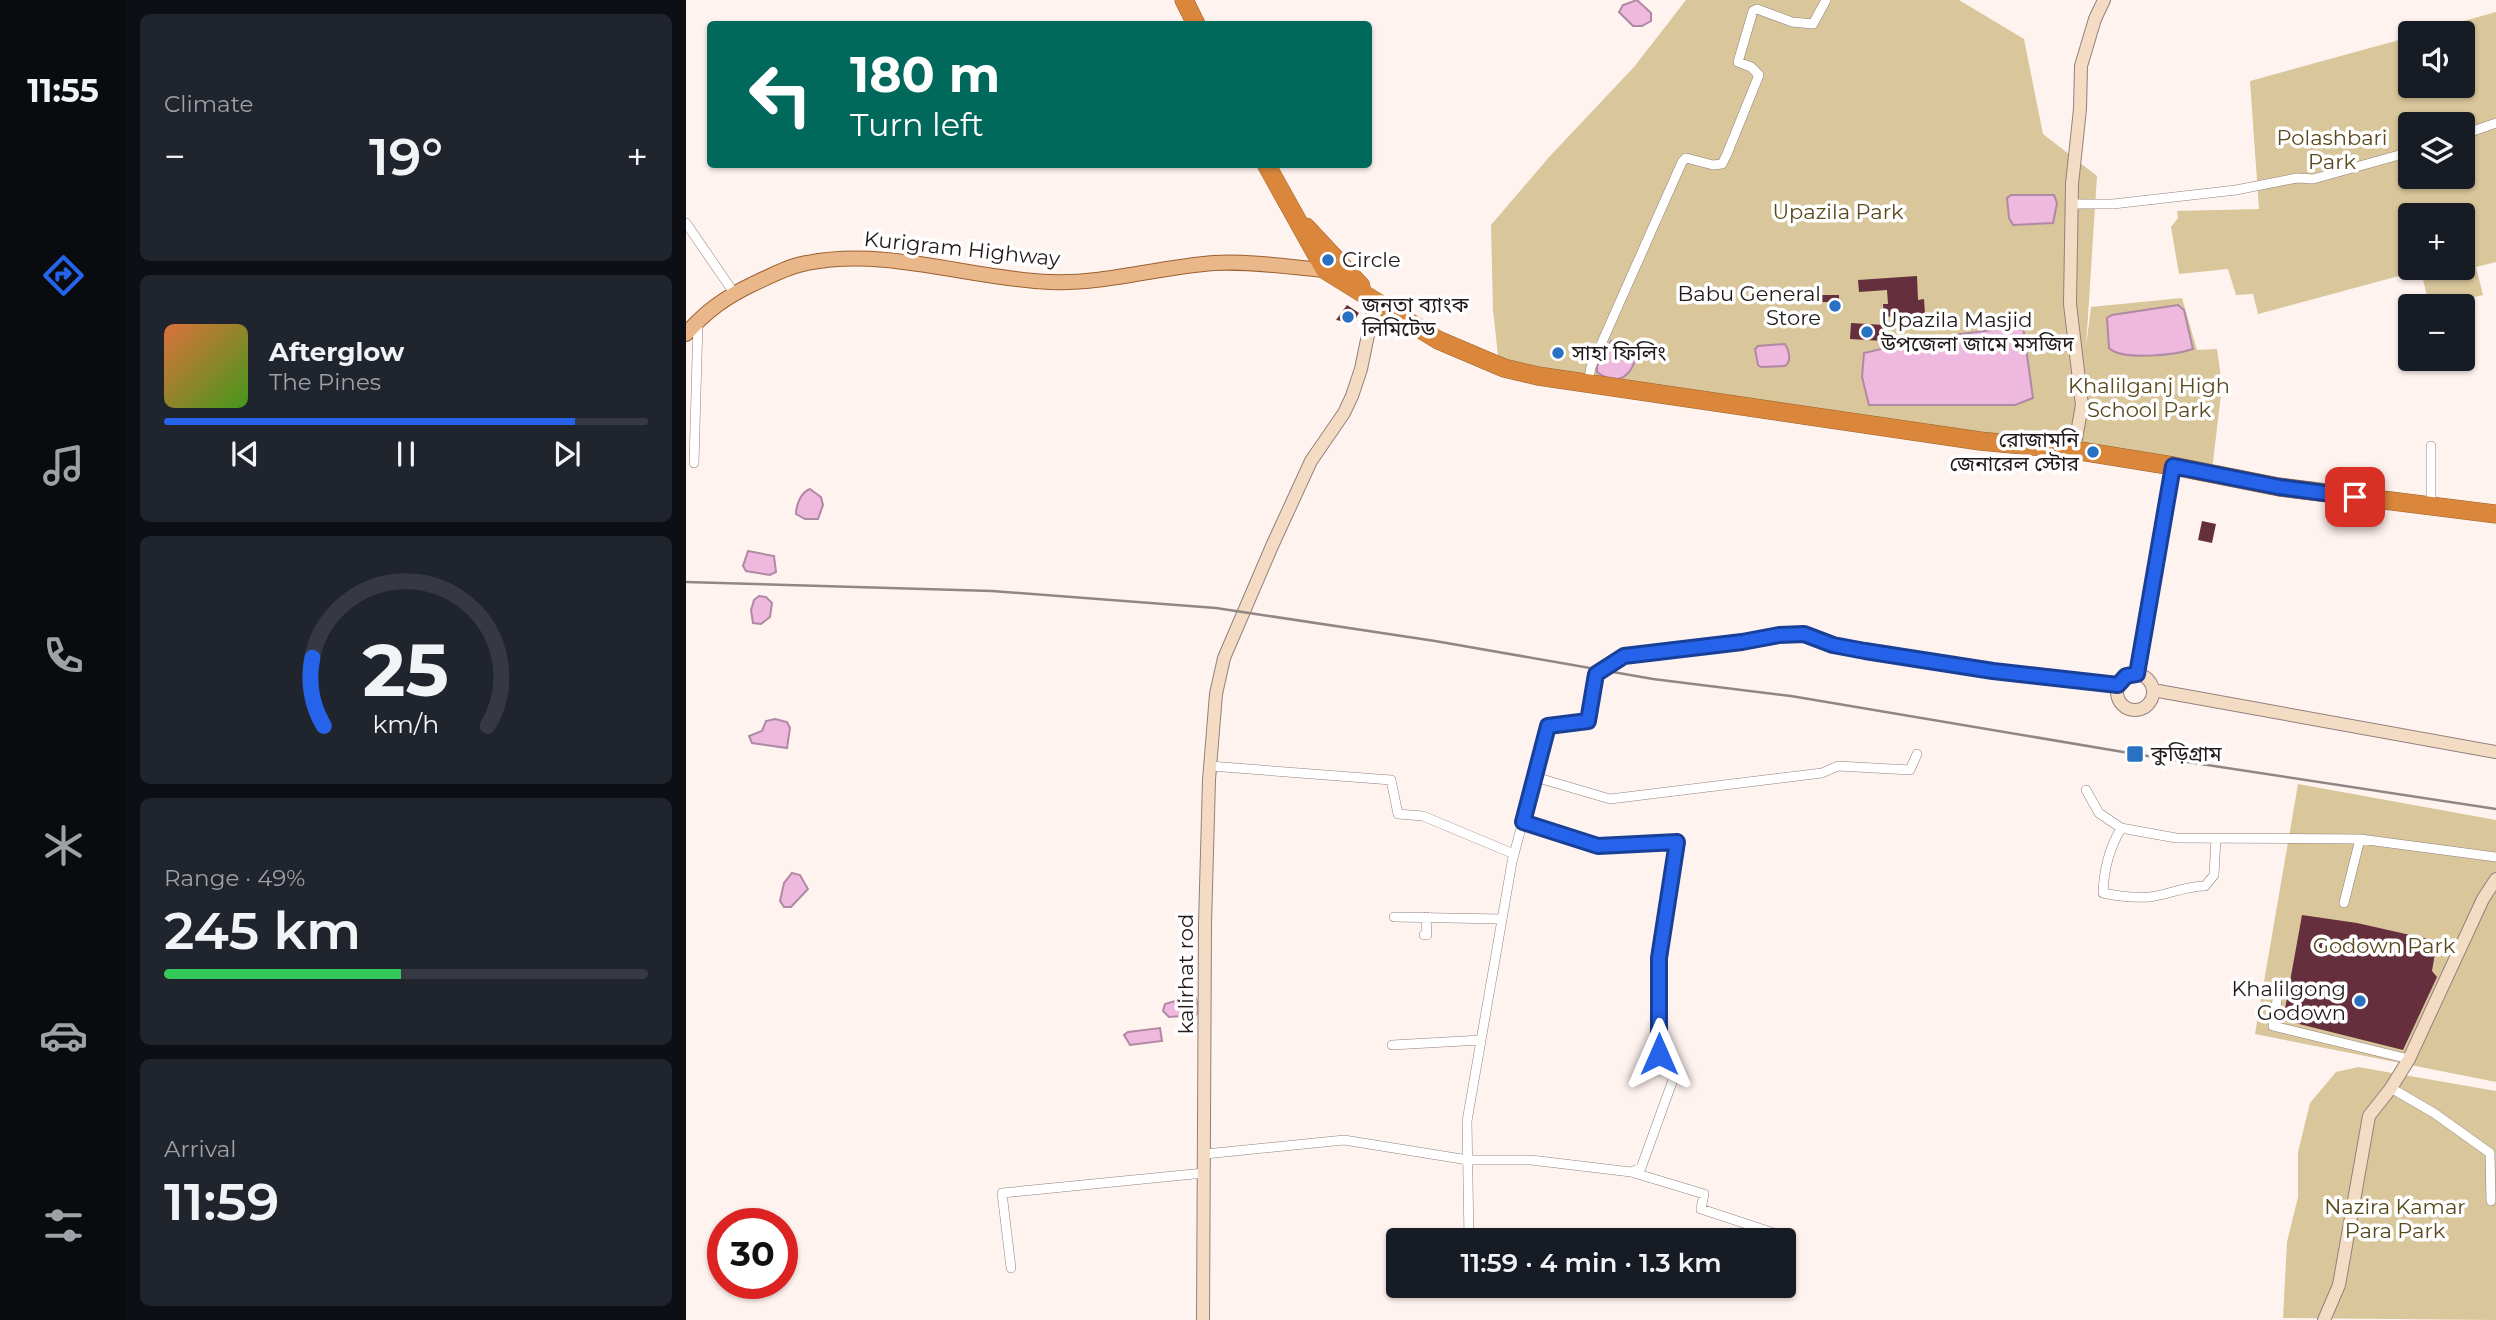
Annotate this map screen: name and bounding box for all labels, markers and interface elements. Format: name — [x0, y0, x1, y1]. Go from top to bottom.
map controls — [2398, 21, 2475, 371]
button: sound — [2398, 21, 2475, 98]
text: 180 m — [850, 45, 1000, 104]
icon: left — [735, 49, 826, 140]
text: 11:55 — [27, 71, 99, 110]
text: Climate — [164, 90, 253, 118]
text: Turn left — [850, 105, 984, 144]
button: layers — [2398, 112, 2475, 189]
text: 19° — [369, 125, 443, 188]
park label: Polashbari Park — [2277, 125, 2387, 174]
text: − — [164, 133, 186, 180]
text: + — [626, 133, 648, 180]
park label: Upazila Park — [1772, 199, 1904, 224]
button: + — [2398, 203, 2475, 280]
street label: Kurigram Highway — [863, 226, 1062, 271]
place label: Circle — [1342, 247, 1401, 272]
icon: directions — [39, 251, 88, 300]
marker: Circle — [1320, 252, 1336, 268]
place label: Babu General Store — [1678, 281, 1821, 330]
place label: জনতা ব্যাংক লিমিটেড — [1361, 292, 1470, 341]
button: − — [2398, 294, 2475, 371]
marker: Babu General Store — [1827, 298, 1843, 314]
place label: Upazila Masjid উপজেলা জামে মসজিদ — [1880, 307, 2074, 356]
marker: জনতা ব্যাংক লিমিটেড — [1340, 309, 1356, 325]
marker: Upazila Masjid উপজেলা জামে মসজিদ — [1859, 324, 1875, 340]
text: Afterglow — [269, 336, 404, 368]
place label: সাহা ফিলিং — [1571, 340, 1666, 365]
marker: সাহা ফিলিং — [1550, 345, 1566, 361]
text: The Pines — [269, 368, 381, 396]
park label: Khalilganj High School Park — [2068, 373, 2230, 422]
place label: রোজামনি জেনারেল স্টোর — [1949, 427, 2079, 476]
icon: previous — [226, 435, 264, 473]
icon: pause — [387, 435, 425, 473]
icon: next — [548, 435, 586, 473]
icon: music — [39, 441, 88, 490]
marker: রোজামনি জেনারেল স্টোর — [2085, 444, 2101, 460]
pin — [2325, 467, 2385, 527]
icon: arrive — [2336, 478, 2374, 516]
text: 25 — [363, 626, 449, 714]
icon: phone — [39, 631, 88, 680]
text: km/h — [373, 709, 439, 739]
place label: কুড়িগ্রাম — [2150, 741, 2223, 766]
marker: কুড়িগ্রাম — [2125, 744, 2145, 764]
icon: climate — [39, 821, 88, 870]
text: Range · 49% — [164, 864, 305, 892]
text: 245 km — [164, 899, 361, 962]
street label: kalirhat rod — [1173, 914, 1198, 1034]
park label: Godown Park — [2313, 933, 2456, 958]
place label: Khalilgong Godown — [2231, 976, 2346, 1025]
marker: Khalilgong Godown — [2352, 993, 2368, 1009]
icon: car — [39, 1011, 88, 1060]
position arrow — [1622, 1017, 1696, 1091]
text: Arrival — [164, 1135, 237, 1163]
text: 11:59 — [164, 1170, 279, 1233]
park label: Nazira Kamar Para Park — [2324, 1194, 2466, 1243]
icon: filters — [39, 1201, 88, 1250]
speed limit sign: 30 — [707, 1208, 798, 1299]
text: 11:59 · 4 min · 1.3 km — [1460, 1247, 1722, 1279]

